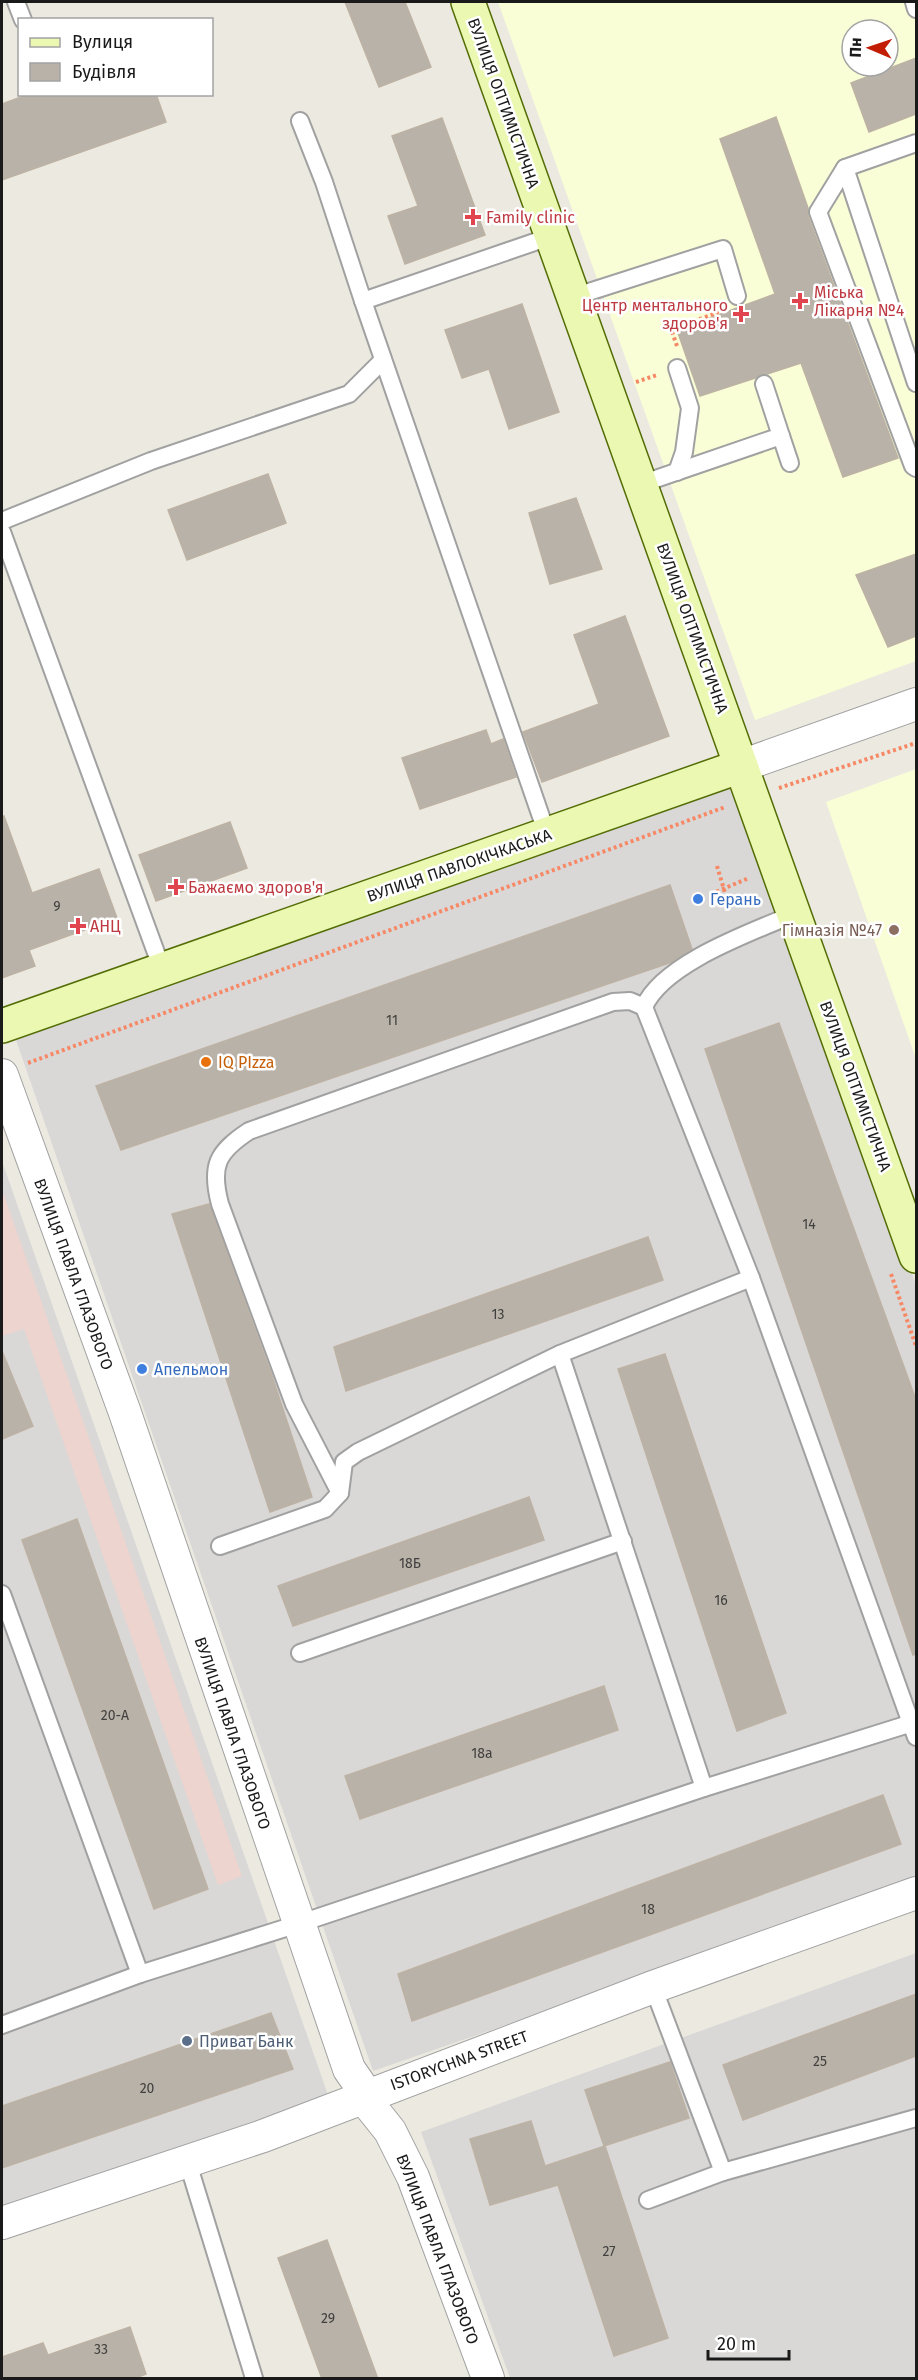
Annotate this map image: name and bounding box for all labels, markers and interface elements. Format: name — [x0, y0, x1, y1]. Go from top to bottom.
street label: ВУЛИЦЯ ОПТИМІСТИЧНА — [464, 15, 543, 192]
legend — [18, 18, 213, 96]
north arrow — [840, 18, 900, 78]
text: Вулиця — [72, 31, 133, 53]
text: Пн — [846, 37, 865, 58]
text: Будівля — [72, 61, 136, 83]
marker: Family clinic — [464, 208, 482, 226]
place label: Family clinic — [486, 208, 575, 227]
place label: Міська Лікарня №4 — [814, 283, 905, 320]
marker: Міська Лікарня №4 — [791, 292, 809, 310]
place label: Центр ментального здоров'я — [582, 296, 728, 333]
marker: Центр ментального здоров'я — [732, 305, 750, 323]
street label: ВУЛИЦЯ ОПТИМІСТИЧНА — [653, 540, 732, 717]
street label: ВУЛИЦЯ ПАВЛОКІЧКАСЬКА — [364, 825, 555, 906]
place label: Бажаємо здоров'я — [188, 878, 324, 897]
marker: Бажаємо здоров'я — [169, 880, 183, 894]
place label: Герань — [710, 890, 761, 909]
marker: Герань — [691, 892, 705, 906]
house number: 9 — [53, 898, 61, 915]
place label: АНЦ — [90, 917, 121, 936]
marker: АНЦ — [71, 919, 85, 933]
place label: Гімназія №47 — [782, 921, 882, 940]
marker: Гімназія №47 — [887, 923, 901, 937]
street label: ВУЛИЦЯ ОПТИМІСТИЧНА — [816, 998, 895, 1175]
house number: 11 — [386, 1012, 398, 1029]
place label: IQ PIzza — [218, 1053, 274, 1072]
marker: IQ PIzza — [199, 1055, 213, 1069]
street label: ВУЛИЦЯ ПАВЛА ГЛАЗОВОГО — [30, 1176, 117, 1373]
house number: 14 — [802, 1216, 816, 1233]
house number: 13 — [491, 1306, 505, 1323]
place label: Апельмон — [154, 1360, 228, 1379]
marker: Апельмон — [135, 1362, 149, 1376]
house number: 18Б — [399, 1555, 421, 1572]
house number: 16 — [714, 1592, 728, 1609]
street label: ВУЛИЦЯ ПАВЛА ГЛАЗОВОГО — [191, 1634, 274, 1832]
house number: 20-А — [101, 1707, 129, 1724]
house number: 18а — [471, 1745, 493, 1762]
house number: 18 — [641, 1901, 655, 1918]
street label: ISTORYCHNA STREET — [388, 2026, 531, 2094]
place label: Приват Банк — [199, 2032, 294, 2051]
marker: Приват Банк — [180, 2034, 194, 2048]
house number: 25 — [813, 2053, 827, 2070]
house number: 20 — [140, 2080, 155, 2097]
street label: ВУЛИЦЯ ПАВЛА ГЛАЗОВОГО — [392, 2151, 483, 2347]
house number: 27 — [602, 2243, 616, 2260]
house number: 29 — [321, 2310, 335, 2327]
scale bar — [708, 2323, 789, 2361]
text: 20 m — [717, 2333, 756, 2355]
house number: 33 — [94, 2341, 108, 2358]

